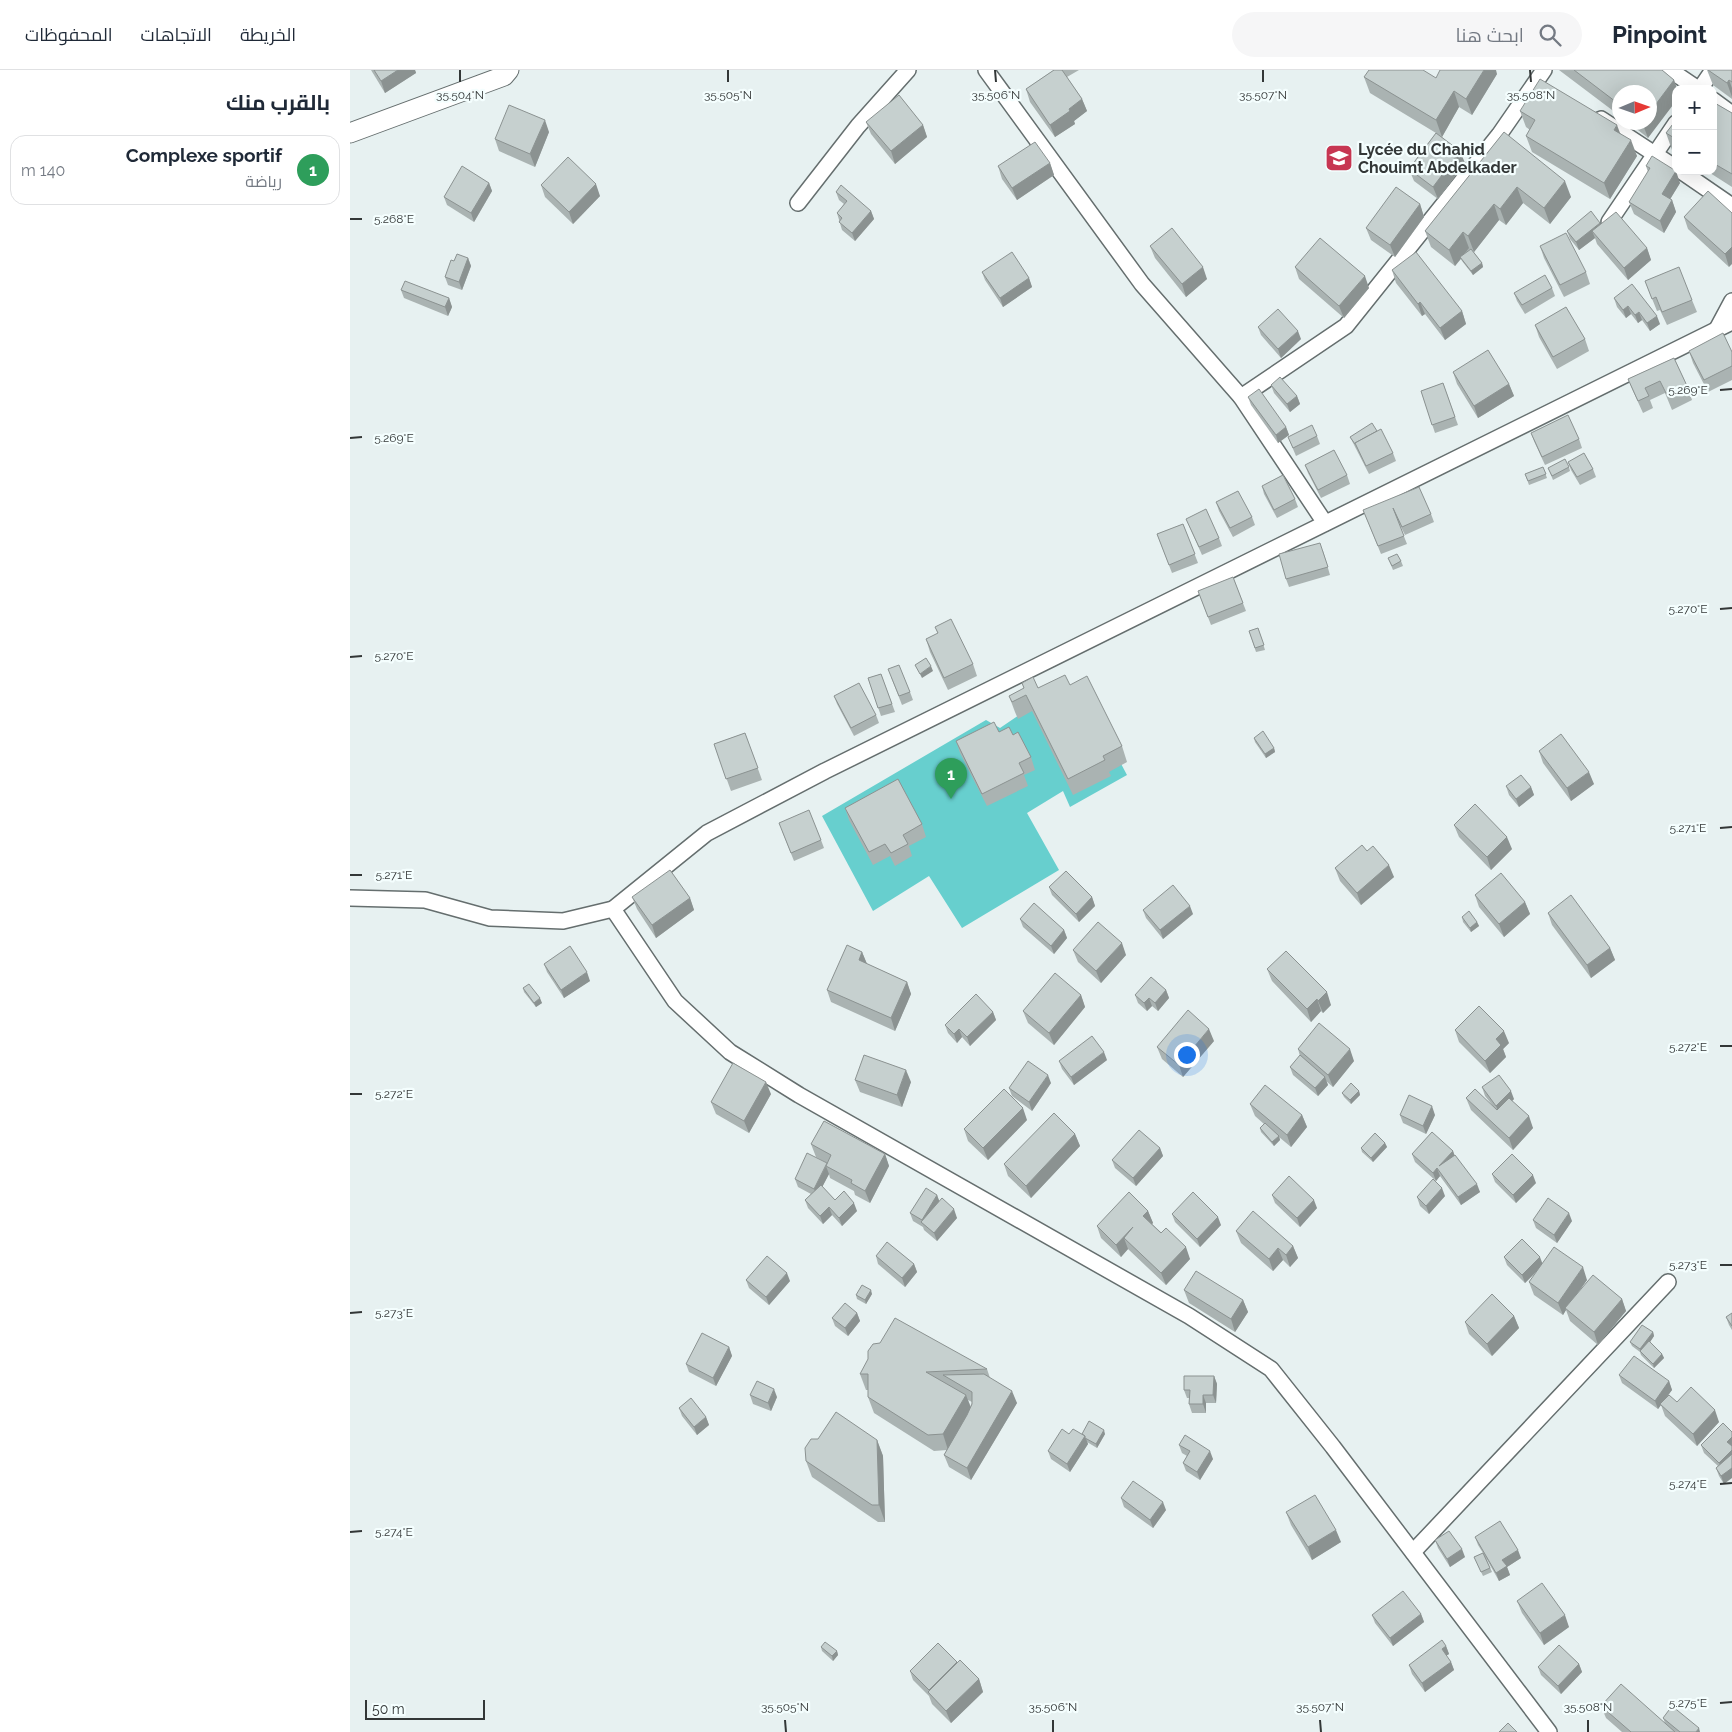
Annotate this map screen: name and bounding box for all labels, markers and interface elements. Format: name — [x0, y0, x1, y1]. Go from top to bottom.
search box — [1232, 12, 1582, 57]
text: Pinpoint — [1612, 20, 1707, 49]
icon: search — [1536, 21, 1564, 49]
text: المحفوظات — [25, 24, 113, 45]
text: الاتجاهات — [141, 24, 212, 45]
text: الخريطة — [240, 24, 296, 45]
text: ابحث هنا — [1456, 24, 1524, 46]
north arrow — [1612, 85, 1657, 130]
map controls — [1672, 85, 1717, 175]
button: + — [1672, 85, 1717, 130]
text: 35.504°N — [436, 88, 484, 102]
text: 35.505°N — [704, 88, 752, 102]
text: 35.506°N — [972, 88, 1020, 102]
text: 35.507°N — [1239, 88, 1287, 102]
text: 35.508°N — [1507, 88, 1555, 102]
text: بالقرب منك — [226, 90, 330, 115]
button: − — [1672, 130, 1717, 175]
place label: Lycée du Chahid Chouimt Abdelkader — [1358, 140, 1517, 177]
school or university icon: Lycée du Chahid Chouimt Abdelkader — [1324, 143, 1354, 173]
text: Complexe sportif — [126, 144, 282, 166]
text: 140 m — [21, 161, 65, 180]
text: 1 — [309, 161, 317, 180]
text: رياضة — [245, 172, 282, 191]
text: 5.268°E — [374, 212, 414, 226]
text: 5.269°E — [1668, 383, 1708, 397]
text: 5.269°E — [374, 431, 414, 445]
text: 5.270°E — [1668, 602, 1708, 616]
text: 5.270°E — [374, 649, 414, 663]
pin: 1 — [935, 758, 967, 799]
text: 5.271°E — [1670, 821, 1706, 835]
text: 5.271°E — [376, 868, 412, 882]
text: 5.272°E — [1669, 1040, 1707, 1054]
your location — [1174, 1042, 1200, 1068]
text: 5.272°E — [375, 1087, 413, 1101]
text: 5.273°E — [1669, 1258, 1707, 1272]
text: 5.273°E — [375, 1306, 413, 1320]
text: 5.274°E — [1669, 1477, 1707, 1491]
text: 5.274°E — [375, 1525, 413, 1539]
text: 5.275°E — [1669, 1696, 1707, 1710]
scale bar — [365, 1697, 485, 1720]
text: 35.505°N — [761, 1700, 809, 1714]
text: 35.506°N — [1029, 1700, 1077, 1714]
text: 35.507°N — [1296, 1700, 1344, 1714]
text: 35.508°N — [1564, 1700, 1612, 1714]
text: 50 m — [372, 1701, 405, 1717]

